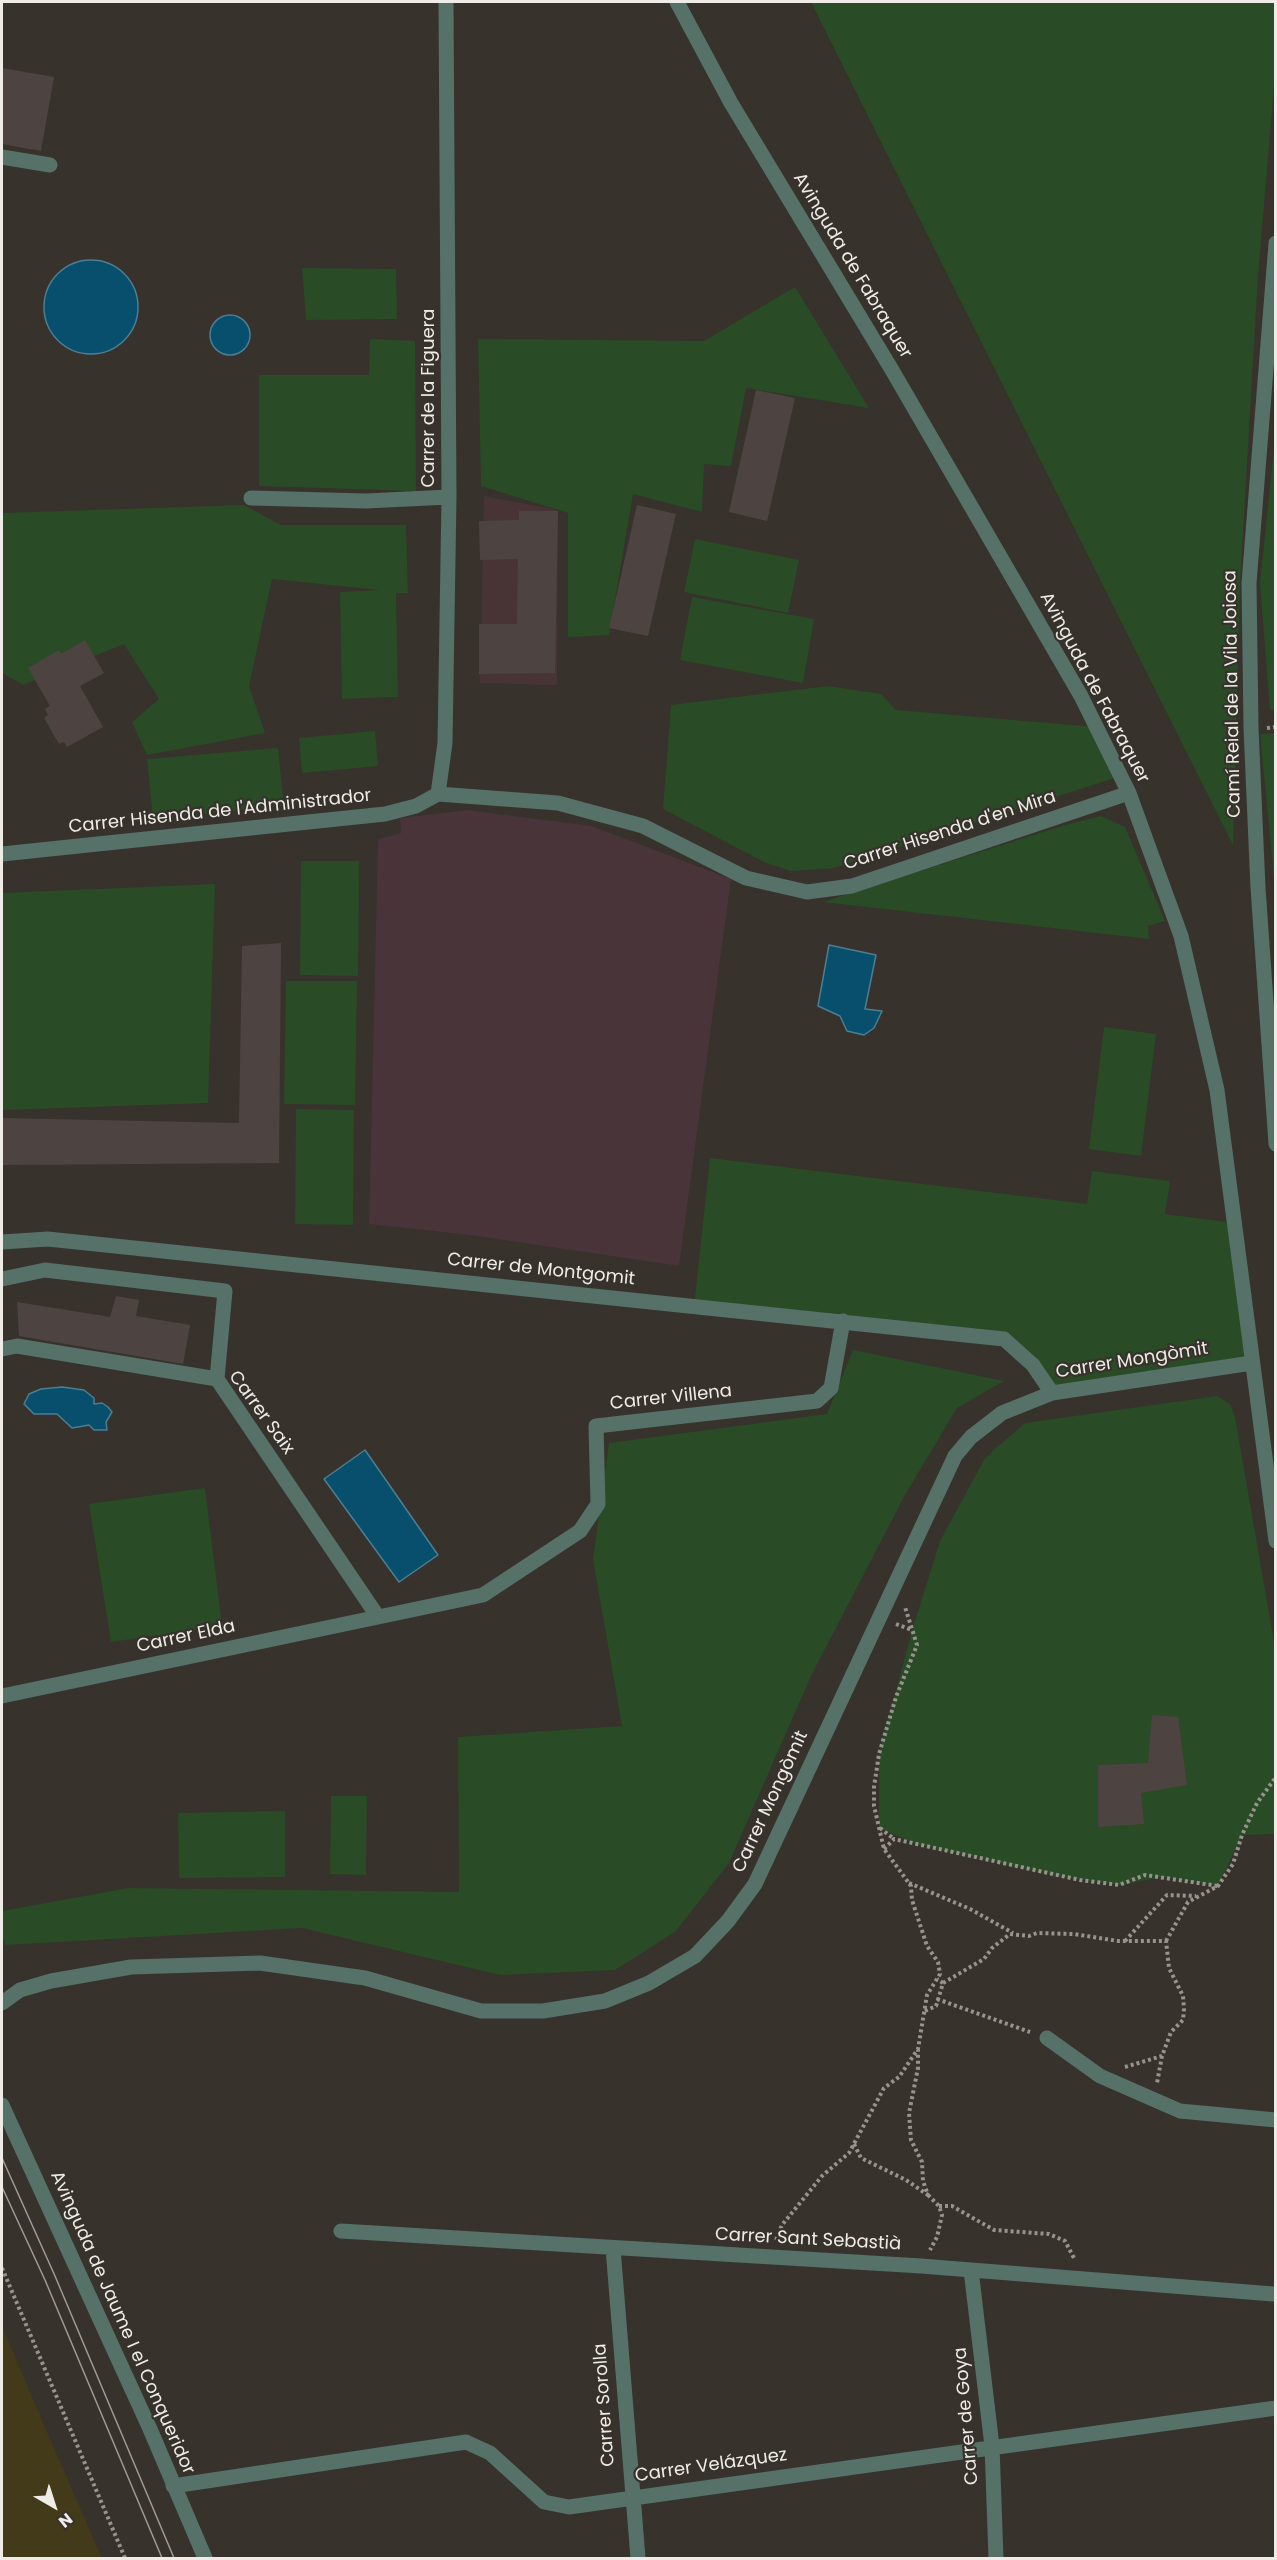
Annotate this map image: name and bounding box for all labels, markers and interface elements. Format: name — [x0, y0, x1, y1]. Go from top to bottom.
street label: Avinguda de Fabraquer — [788, 169, 916, 363]
street label: Carrer de la Figuera — [418, 309, 440, 487]
street label: Camí Reial de la Vila Joiosa — [1220, 570, 1246, 818]
street label: Avinguda de Fabraquer — [1034, 589, 1154, 787]
street label: Carrer Hisenda de l'Administrador — [68, 785, 372, 839]
street label: Carrer Hisenda d'en Mira — [841, 786, 1059, 876]
street label: Carrer de Montgomit — [446, 1249, 636, 1291]
street label: Carrer Mongòmit — [1054, 1338, 1210, 1384]
street label: Carrer Saix — [223, 1367, 299, 1459]
street label: Carrer Villena — [609, 1381, 733, 1415]
street label: Carrer Elda — [135, 1616, 237, 1658]
street label: Carrer Mongòmit — [729, 1728, 813, 1876]
street label: Avinguda de Jaume I el Conqueridor — [45, 2168, 199, 2478]
street label: Carrer Sant Sebastià — [714, 2224, 902, 2256]
street label: Carrer Sorolla — [590, 2343, 620, 2467]
street label: Carrer de Goya — [950, 2346, 984, 2486]
street label: Carrer Velázquez — [634, 2445, 788, 2487]
north arrow — [24, 2476, 84, 2536]
text: N — [54, 2508, 78, 2533]

